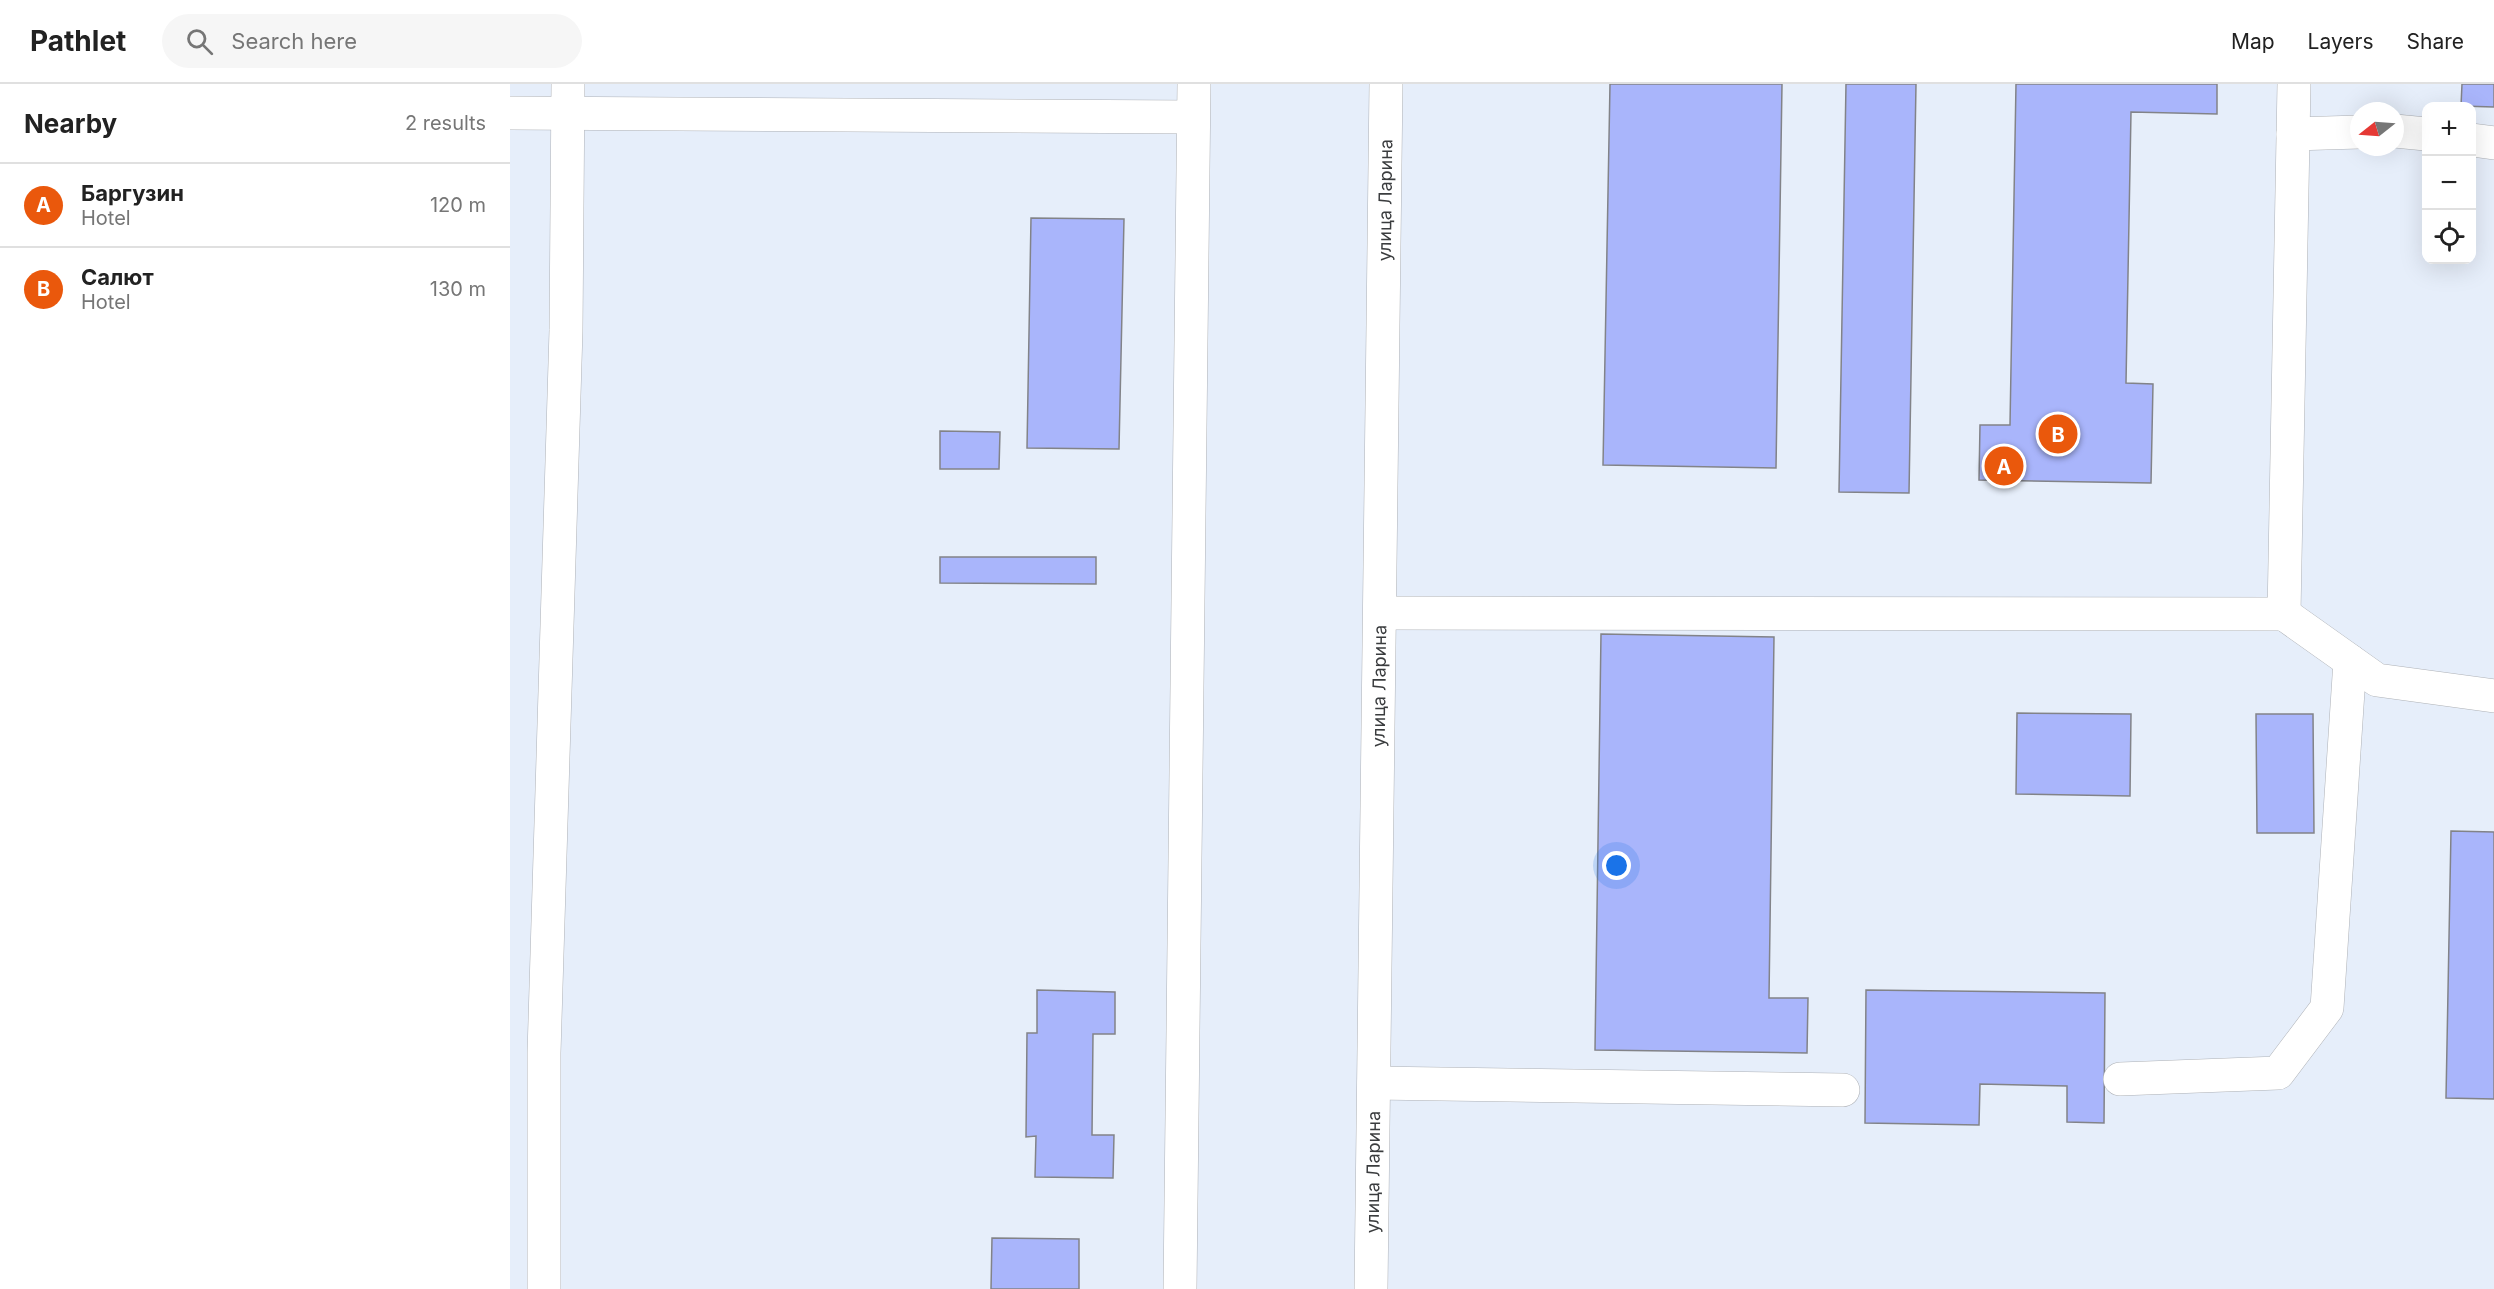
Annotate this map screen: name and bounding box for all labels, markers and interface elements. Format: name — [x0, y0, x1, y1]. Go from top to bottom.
search box — [162, 14, 582, 68]
text: Pathlet — [30, 24, 126, 58]
icon: search — [183, 25, 216, 58]
text: Search here — [231, 28, 357, 54]
text: Map — [2231, 29, 2275, 54]
text: Layers — [2308, 29, 2374, 54]
text: Share — [2407, 29, 2464, 54]
north arrow — [2350, 102, 2404, 156]
map controls — [2422, 102, 2476, 264]
button: + — [2422, 102, 2476, 156]
text: Nearby — [24, 108, 117, 139]
text: 2 results — [405, 111, 486, 135]
street label: улица Ларина — [1373, 139, 1396, 261]
button: − — [2422, 156, 2476, 210]
text: Баргузин — [81, 180, 184, 206]
text: A — [36, 193, 51, 217]
text: 120 m — [430, 193, 486, 217]
text: Hotel — [81, 206, 131, 230]
button: locate — [2422, 210, 2476, 264]
text: Салют — [81, 264, 154, 290]
text: B — [37, 277, 50, 301]
text: 130 m — [430, 277, 486, 301]
text: Hotel — [81, 290, 131, 314]
pin: B — [2038, 412, 2078, 456]
pin: A — [1984, 444, 2024, 488]
street label: улица Ларина — [1367, 625, 1390, 747]
your location — [1602, 851, 1631, 880]
street label: улица Ларина — [1361, 1111, 1384, 1233]

